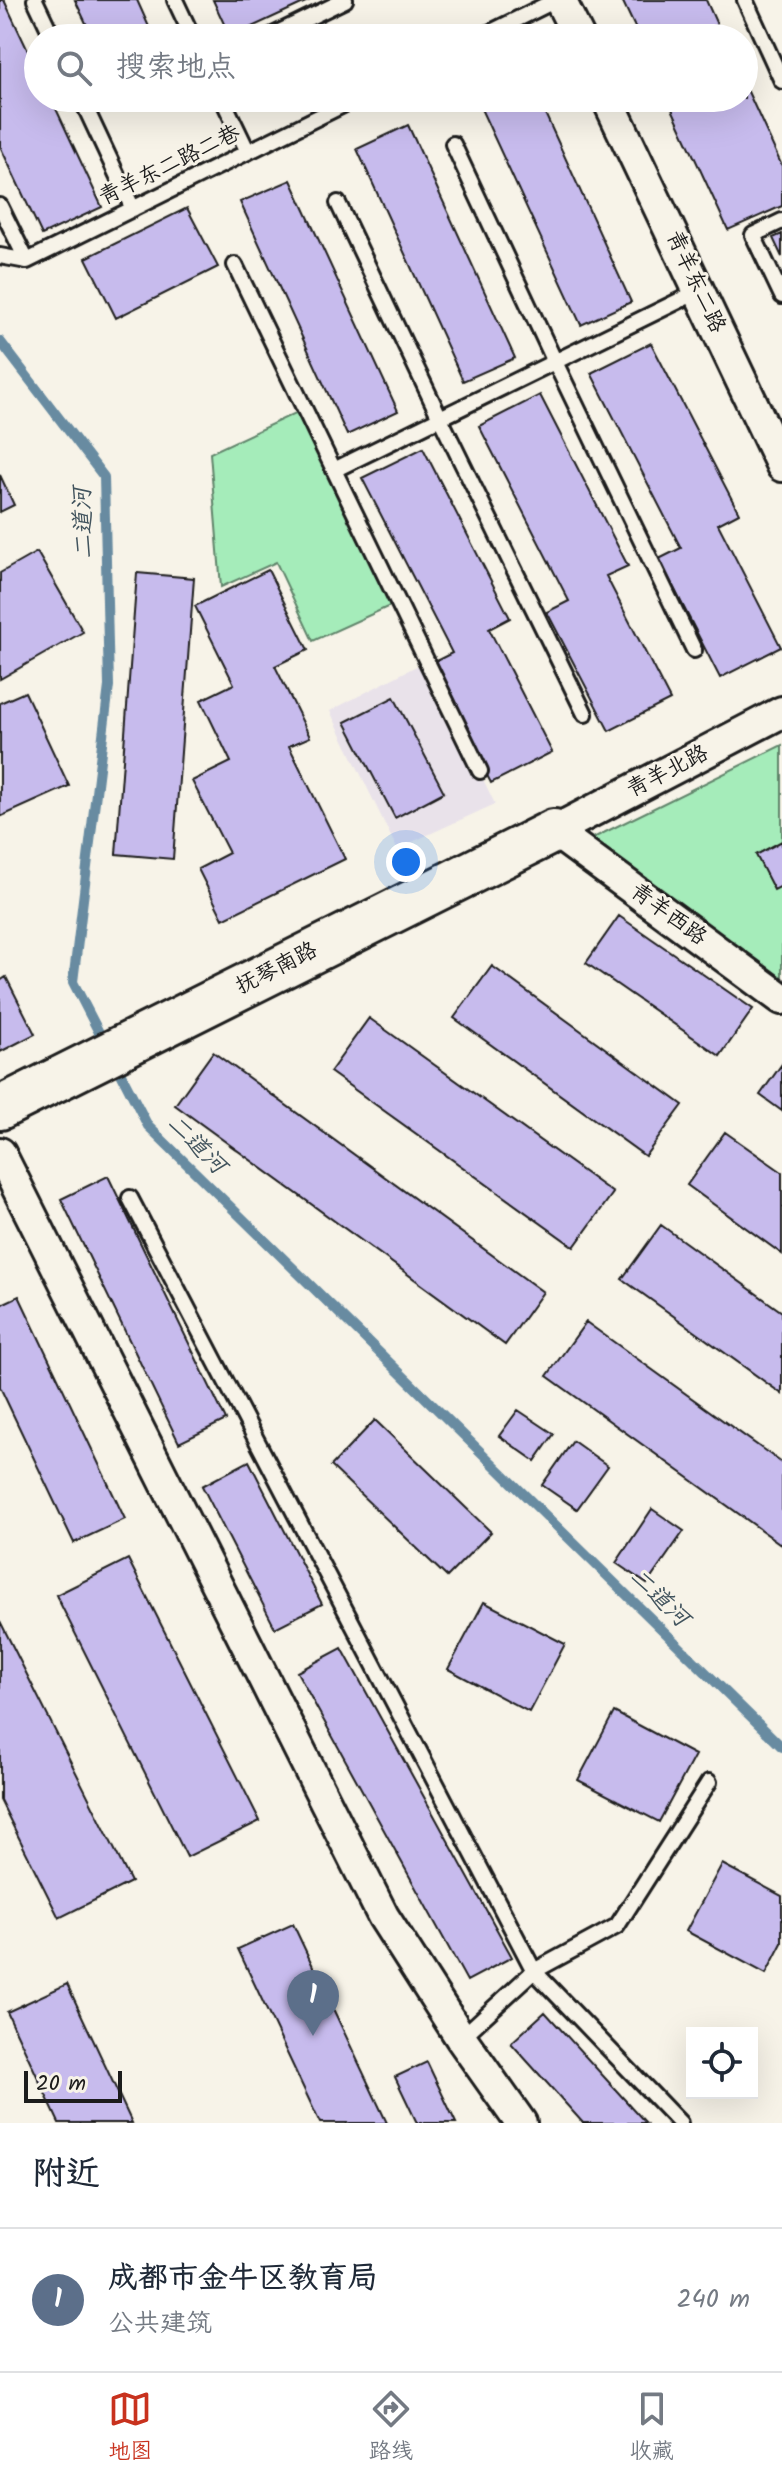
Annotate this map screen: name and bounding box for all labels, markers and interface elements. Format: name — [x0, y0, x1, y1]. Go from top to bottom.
search box — [24, 24, 758, 112]
text: 搜索地点 — [116, 44, 236, 92]
icon: search — [52, 46, 96, 90]
street label: 青羊东二路二巷 — [93, 117, 247, 215]
street label: 青羊东二路 — [656, 225, 734, 339]
water label: 二道河 — [63, 482, 105, 560]
street label: 青羊北路 — [621, 736, 715, 808]
your location — [386, 842, 426, 882]
street label: 青羊西路 — [622, 875, 714, 955]
street label: 抚琴南路 — [230, 933, 324, 1005]
water label: 二道河 — [157, 1106, 238, 1187]
water label: 二道河 — [620, 1559, 701, 1640]
pin: 1 — [287, 1970, 339, 2036]
map controls — [686, 2027, 758, 2099]
button: locate — [686, 2027, 758, 2099]
scale bar — [24, 2067, 122, 2103]
text: 20 m — [36, 2067, 86, 2102]
text: 附近 — [32, 2148, 100, 2202]
text: 成都市金牛区教育局 — [108, 2255, 378, 2303]
text: 1 — [54, 2279, 62, 2321]
text: 240 m — [676, 2279, 750, 2321]
text: 公共建筑 — [108, 2303, 212, 2345]
tab: 地图 — [108, 2387, 152, 2470]
tab: 路线 — [369, 2387, 413, 2470]
tab: 收藏 — [630, 2387, 674, 2470]

